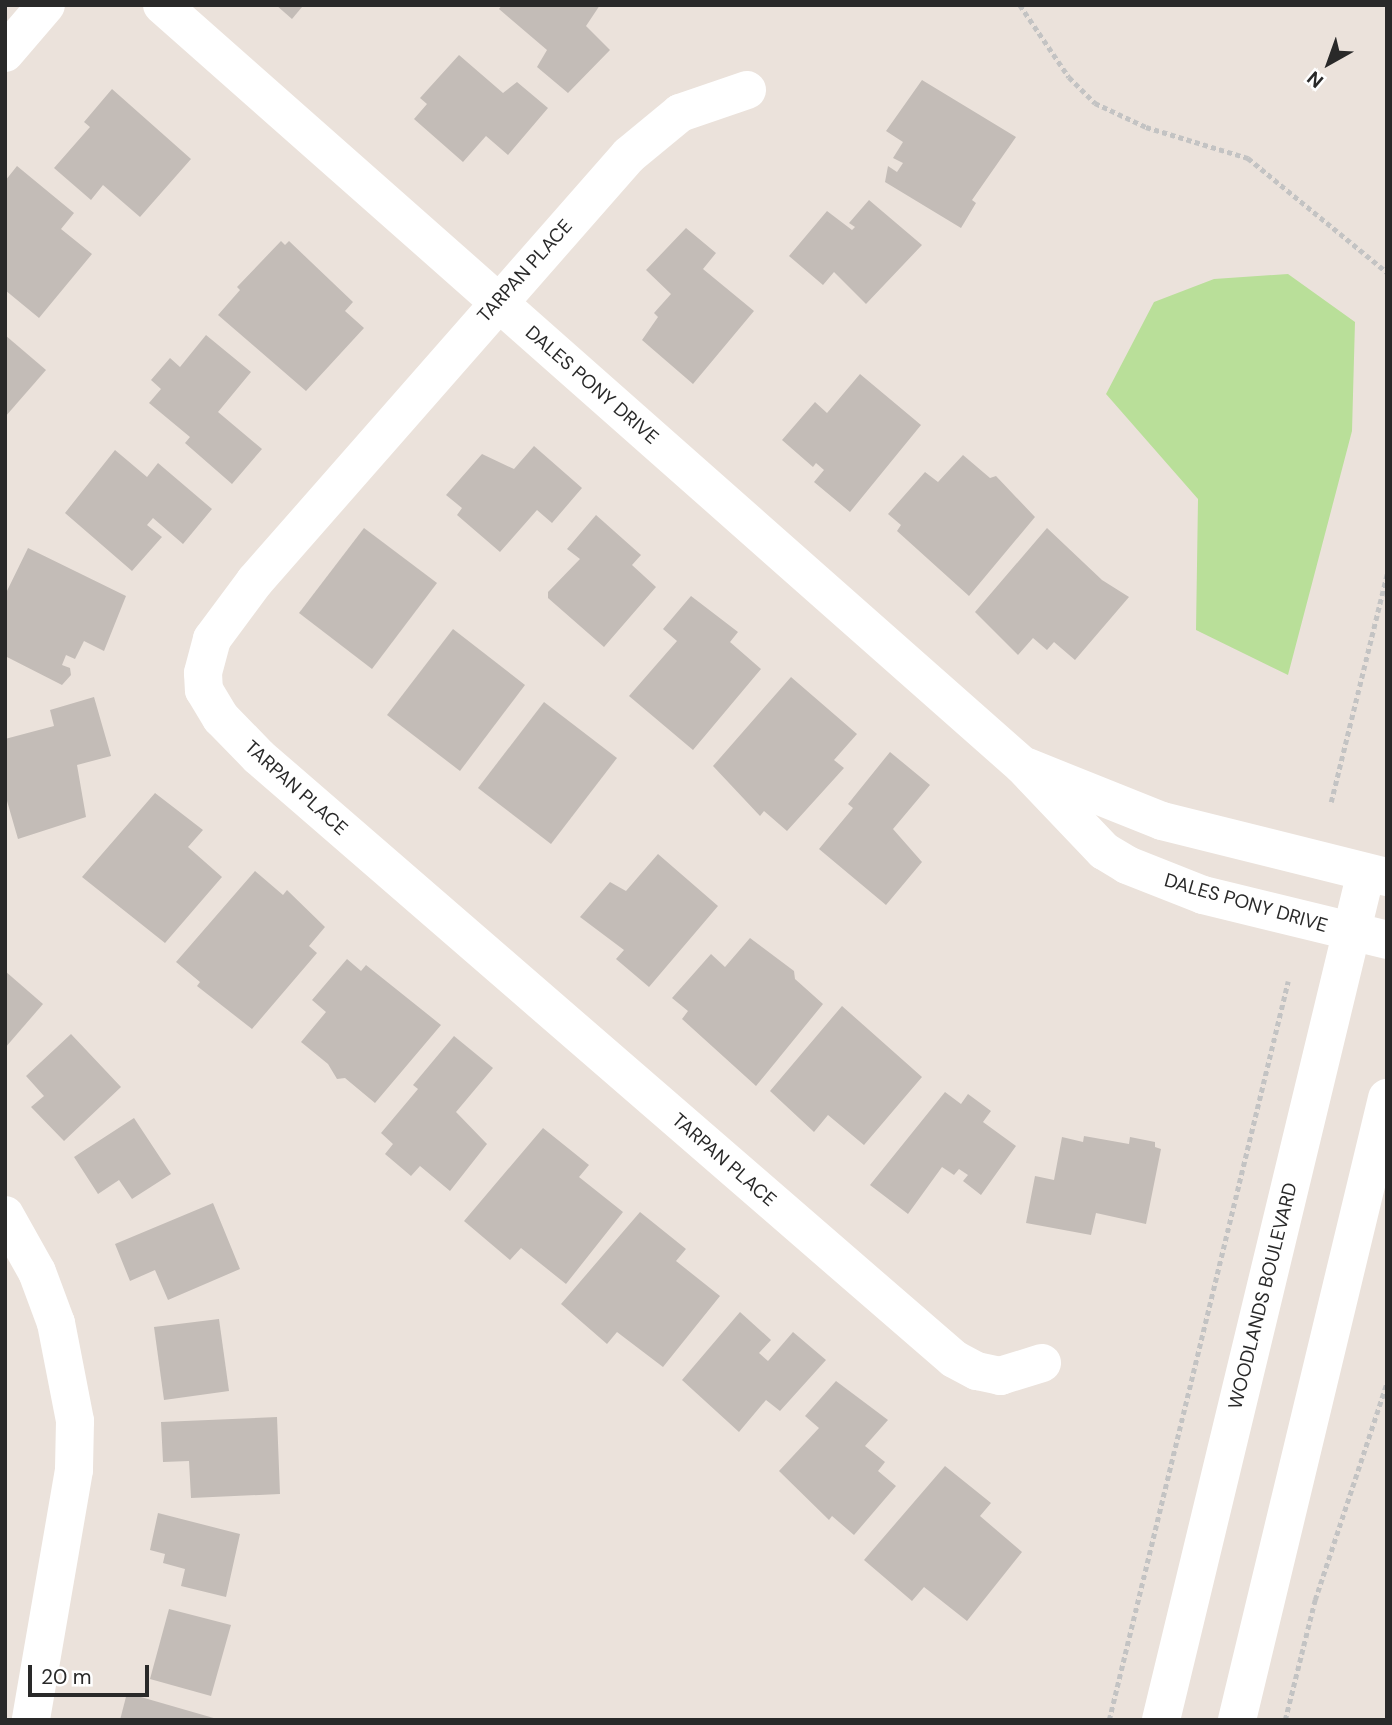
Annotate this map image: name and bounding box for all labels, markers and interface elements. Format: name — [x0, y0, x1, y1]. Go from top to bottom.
north arrow — [1294, 28, 1364, 98]
text: N — [1302, 65, 1329, 94]
street label: TARPAN PLACE — [473, 215, 577, 327]
street label: DALES PONY DRIVE — [521, 321, 663, 449]
street label: TARPAN PLACE — [240, 736, 352, 840]
street label: DALES PONY DRIVE — [1162, 869, 1330, 937]
street label: TARPAN PLACE — [667, 1109, 781, 1211]
street label: WOODLANDS BOULEVARD — [1224, 1180, 1302, 1412]
scale bar — [32, 1652, 152, 1696]
text: 20 m — [41, 1663, 92, 1691]

